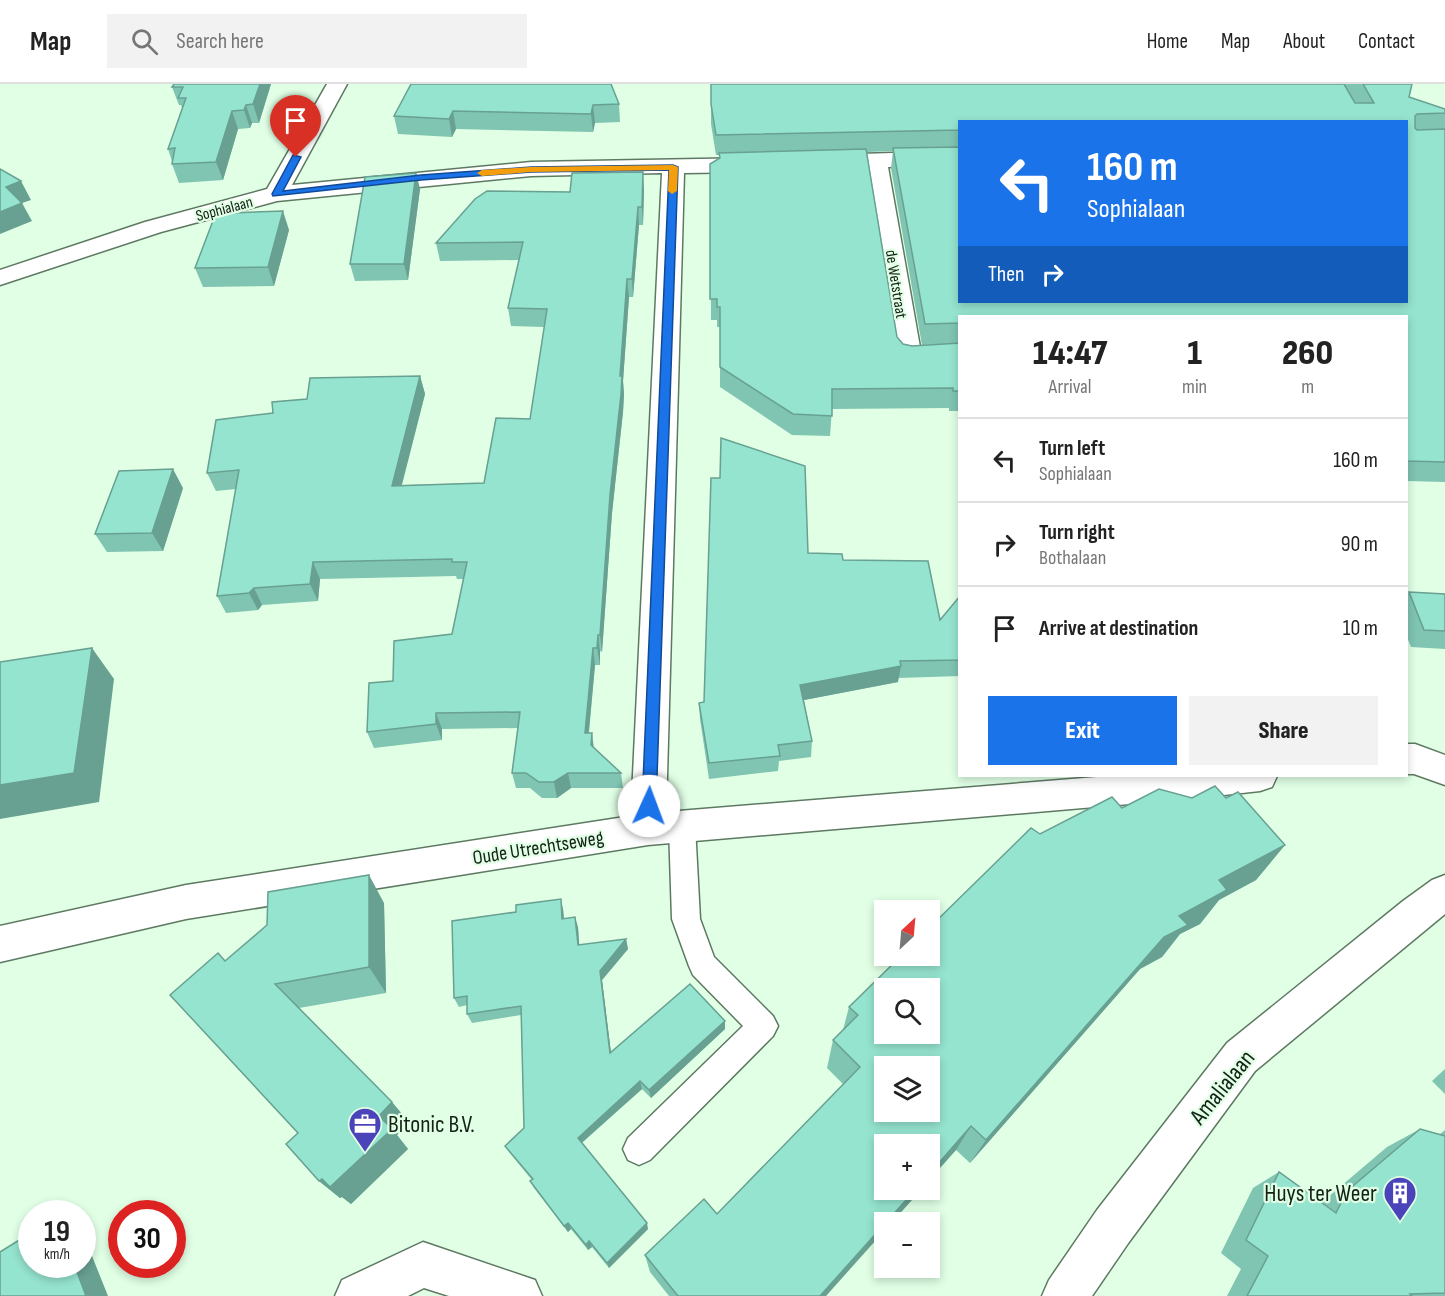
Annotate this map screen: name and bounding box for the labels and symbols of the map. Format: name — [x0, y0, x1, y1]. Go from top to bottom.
pin — [270, 95, 321, 157]
street label: Sophialaan — [194, 193, 255, 226]
street label: de Wetstraat — [881, 249, 910, 320]
position arrow — [617, 774, 681, 838]
street label: Oude Utrechtseweg — [471, 826, 605, 870]
north arrow — [874, 900, 940, 966]
street label: Amalialaan — [1183, 1044, 1261, 1131]
office icon: Bitonic B.V. — [347, 1106, 383, 1153]
place label: Bitonic B.V. — [388, 1110, 475, 1139]
building icon: Huys ter Weer — [1382, 1175, 1418, 1222]
place label: Huys ter Weer — [1264, 1179, 1377, 1208]
speed limit sign: 30 — [108, 1200, 186, 1278]

